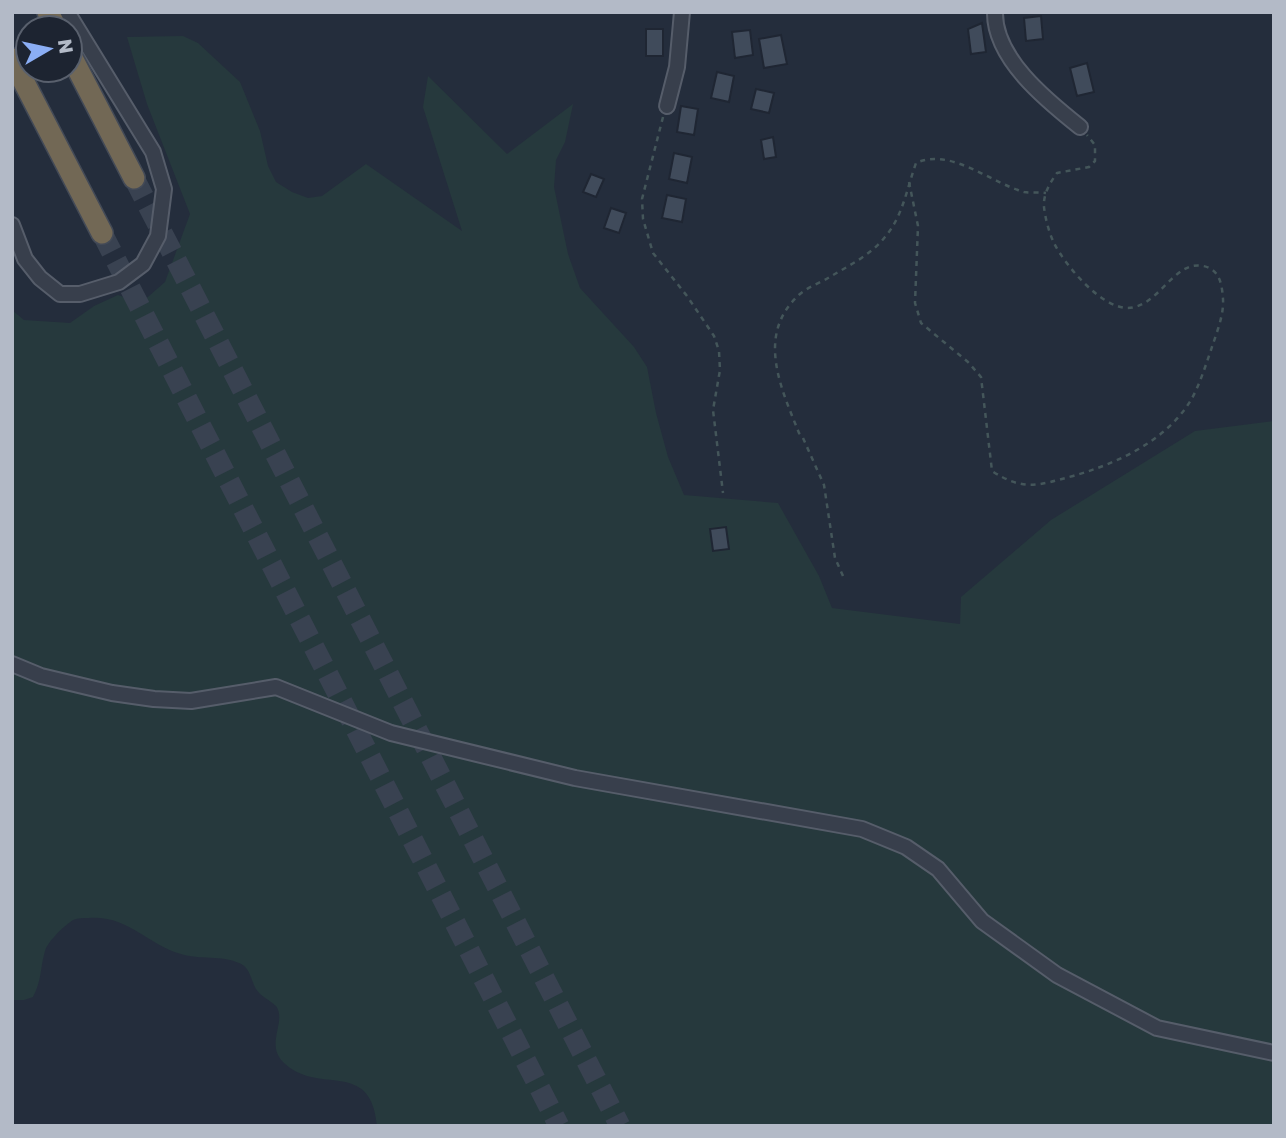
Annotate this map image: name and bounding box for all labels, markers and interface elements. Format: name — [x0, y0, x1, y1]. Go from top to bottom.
north arrow — [14, 14, 84, 84]
text: N — [54, 37, 79, 55]

